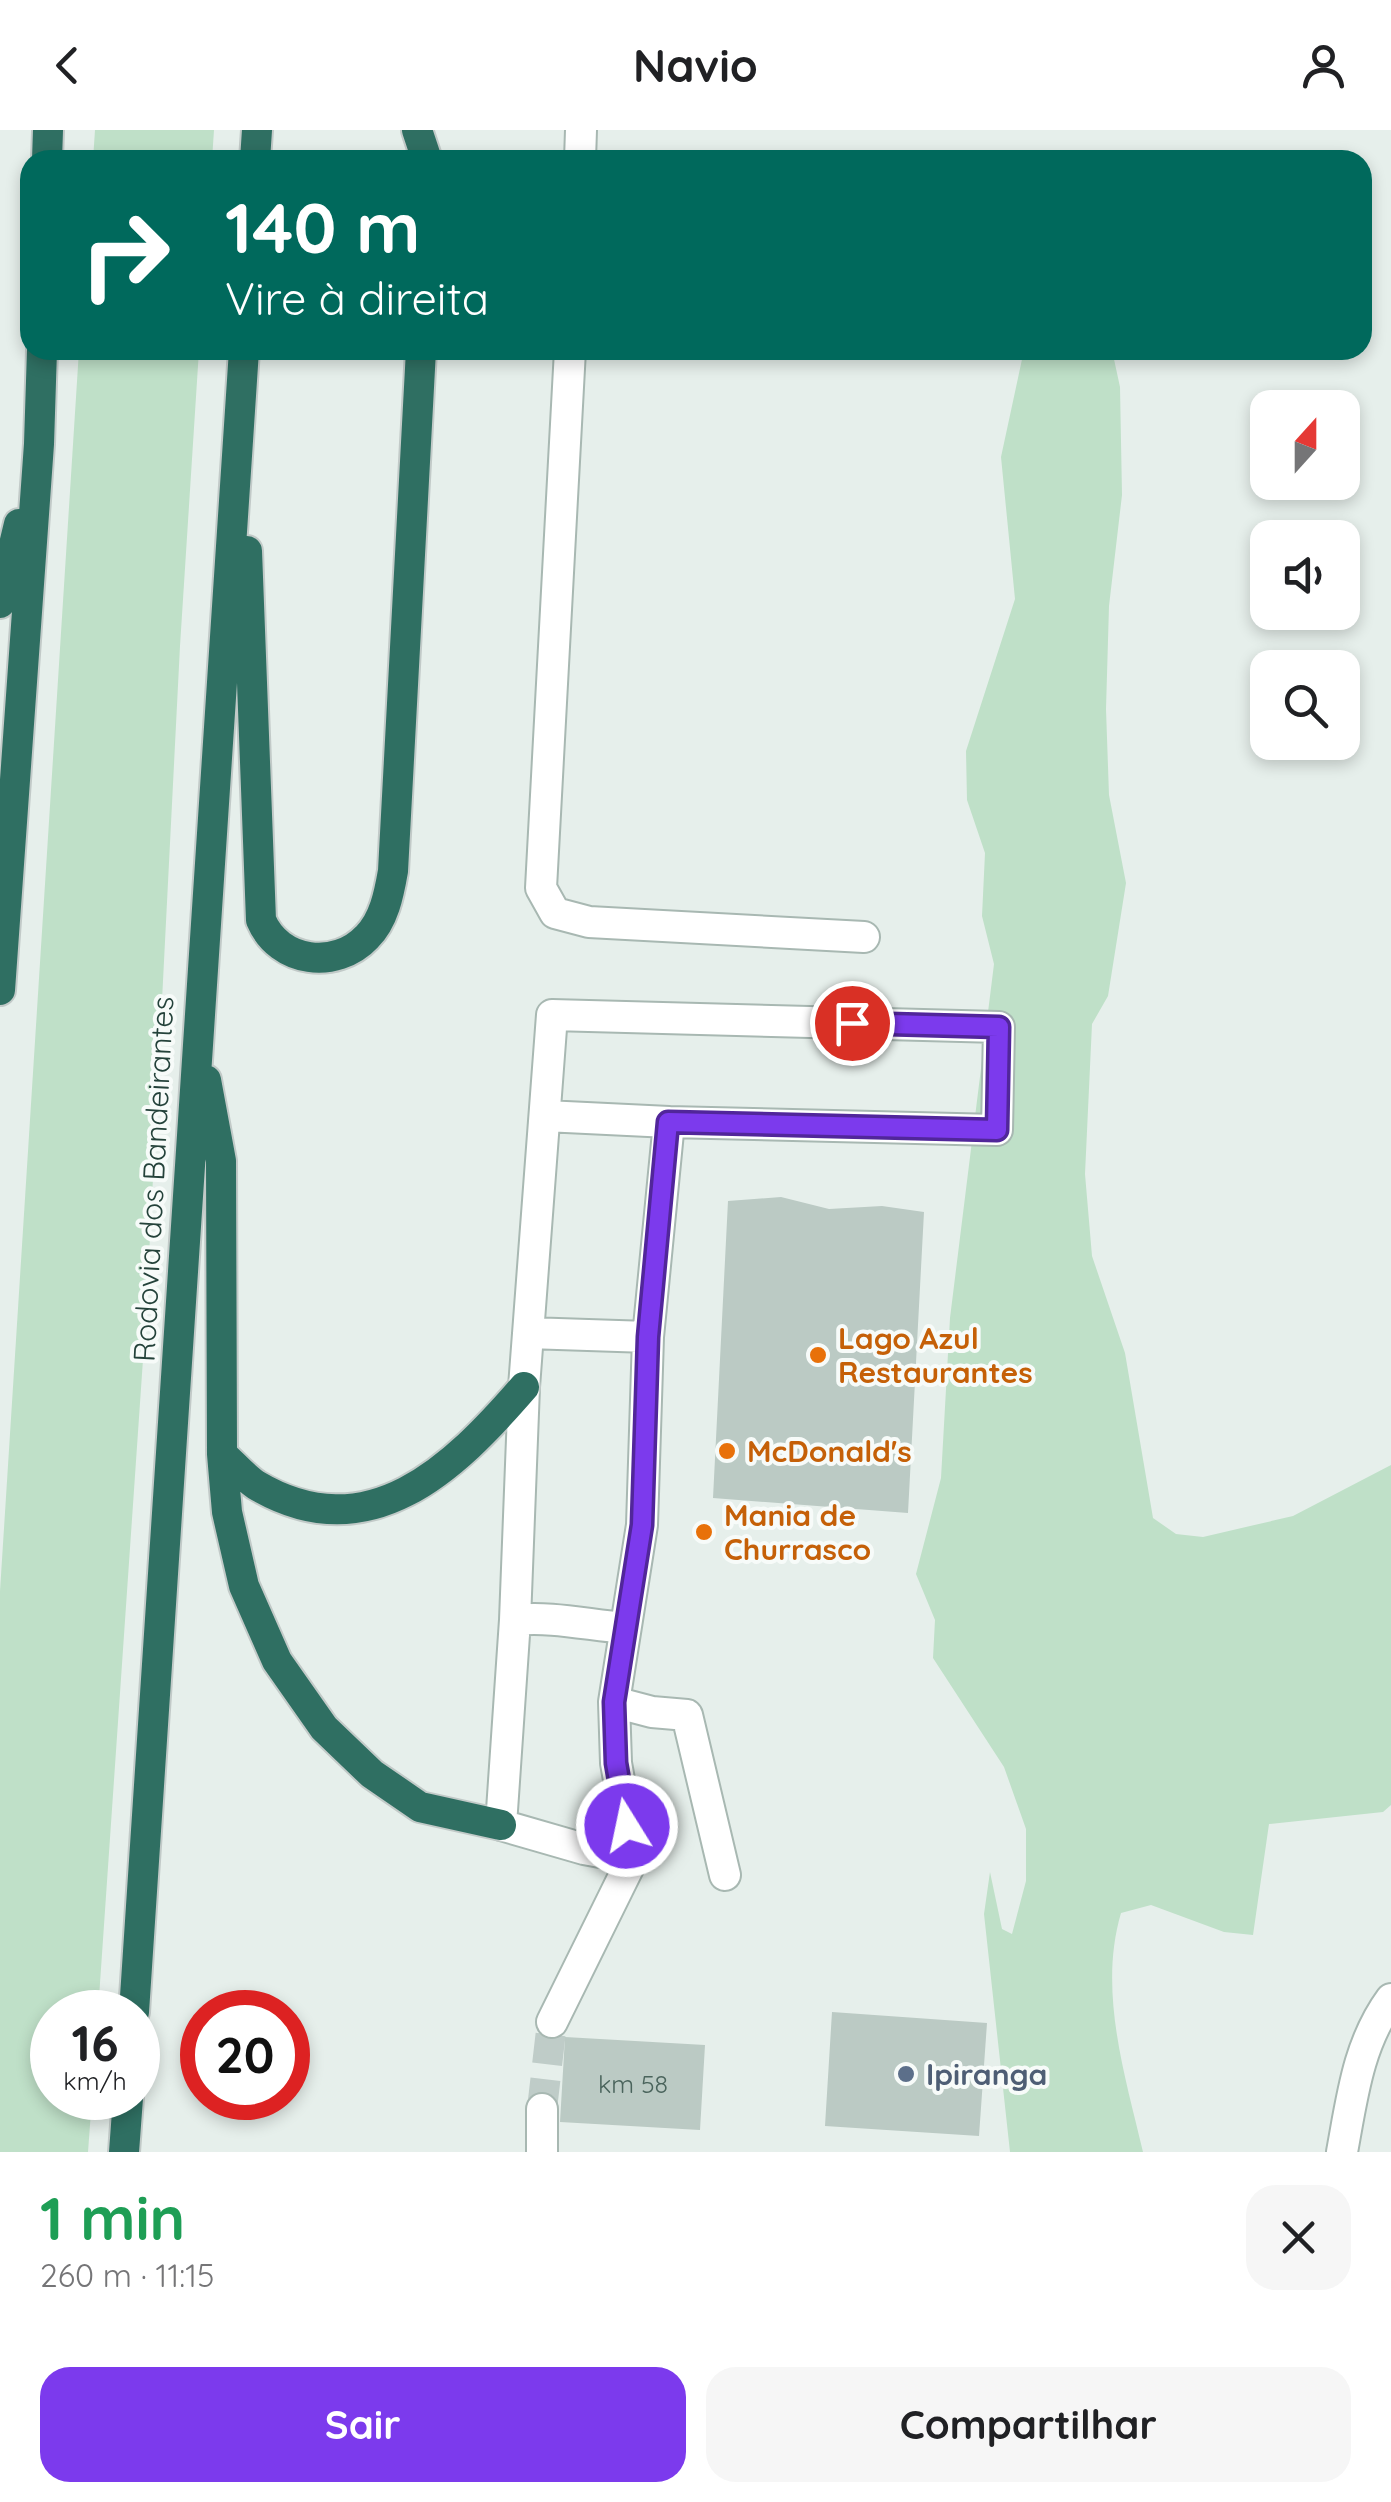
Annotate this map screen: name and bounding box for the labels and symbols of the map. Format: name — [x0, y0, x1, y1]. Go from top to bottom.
north arrow — [1250, 390, 1360, 500]
pin — [810, 981, 895, 1066]
street label: Rodovia dos Bandeirantes — [124, 995, 182, 1363]
place label: Lago Azul Restaurantes — [838, 1319, 1033, 1391]
marker: Lago Azul Restaurantes — [807, 1344, 829, 1366]
place label: McDonald's — [747, 1432, 912, 1470]
marker: McDonald's — [716, 1440, 738, 1462]
place label: Mania de Churrasco — [724, 1496, 871, 1568]
marker: Mania de Churrasco — [693, 1521, 715, 1543]
position arrow — [575, 1774, 679, 1878]
speed limit sign: 20 — [180, 1990, 310, 2120]
place label: Ipiranga — [926, 2055, 1047, 2093]
marker: Ipiranga — [895, 2063, 917, 2085]
house number: km 58 — [598, 2068, 668, 2099]

